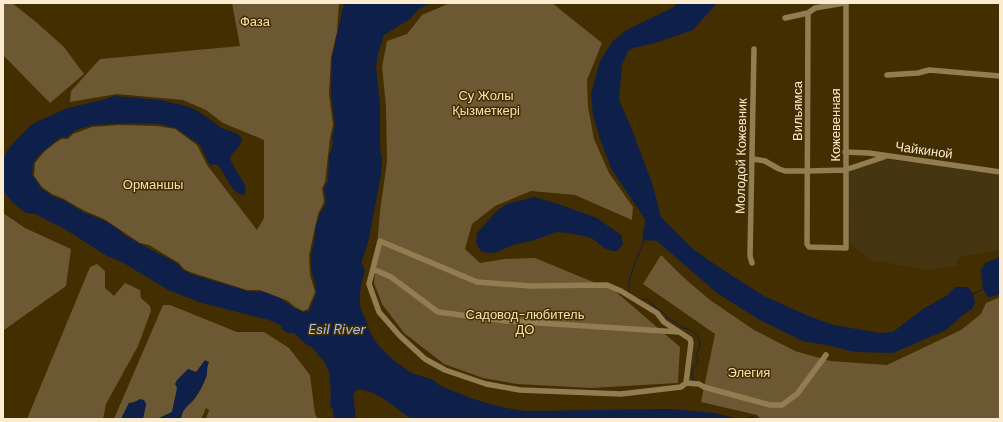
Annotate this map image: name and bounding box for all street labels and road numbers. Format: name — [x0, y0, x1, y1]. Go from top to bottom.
street label: Вильямса — [789, 80, 806, 141]
street label: Кожевенная — [827, 88, 844, 162]
street label: Молодой Кожевник — [731, 98, 751, 214]
street label: Чайкиной — [894, 138, 954, 162]

